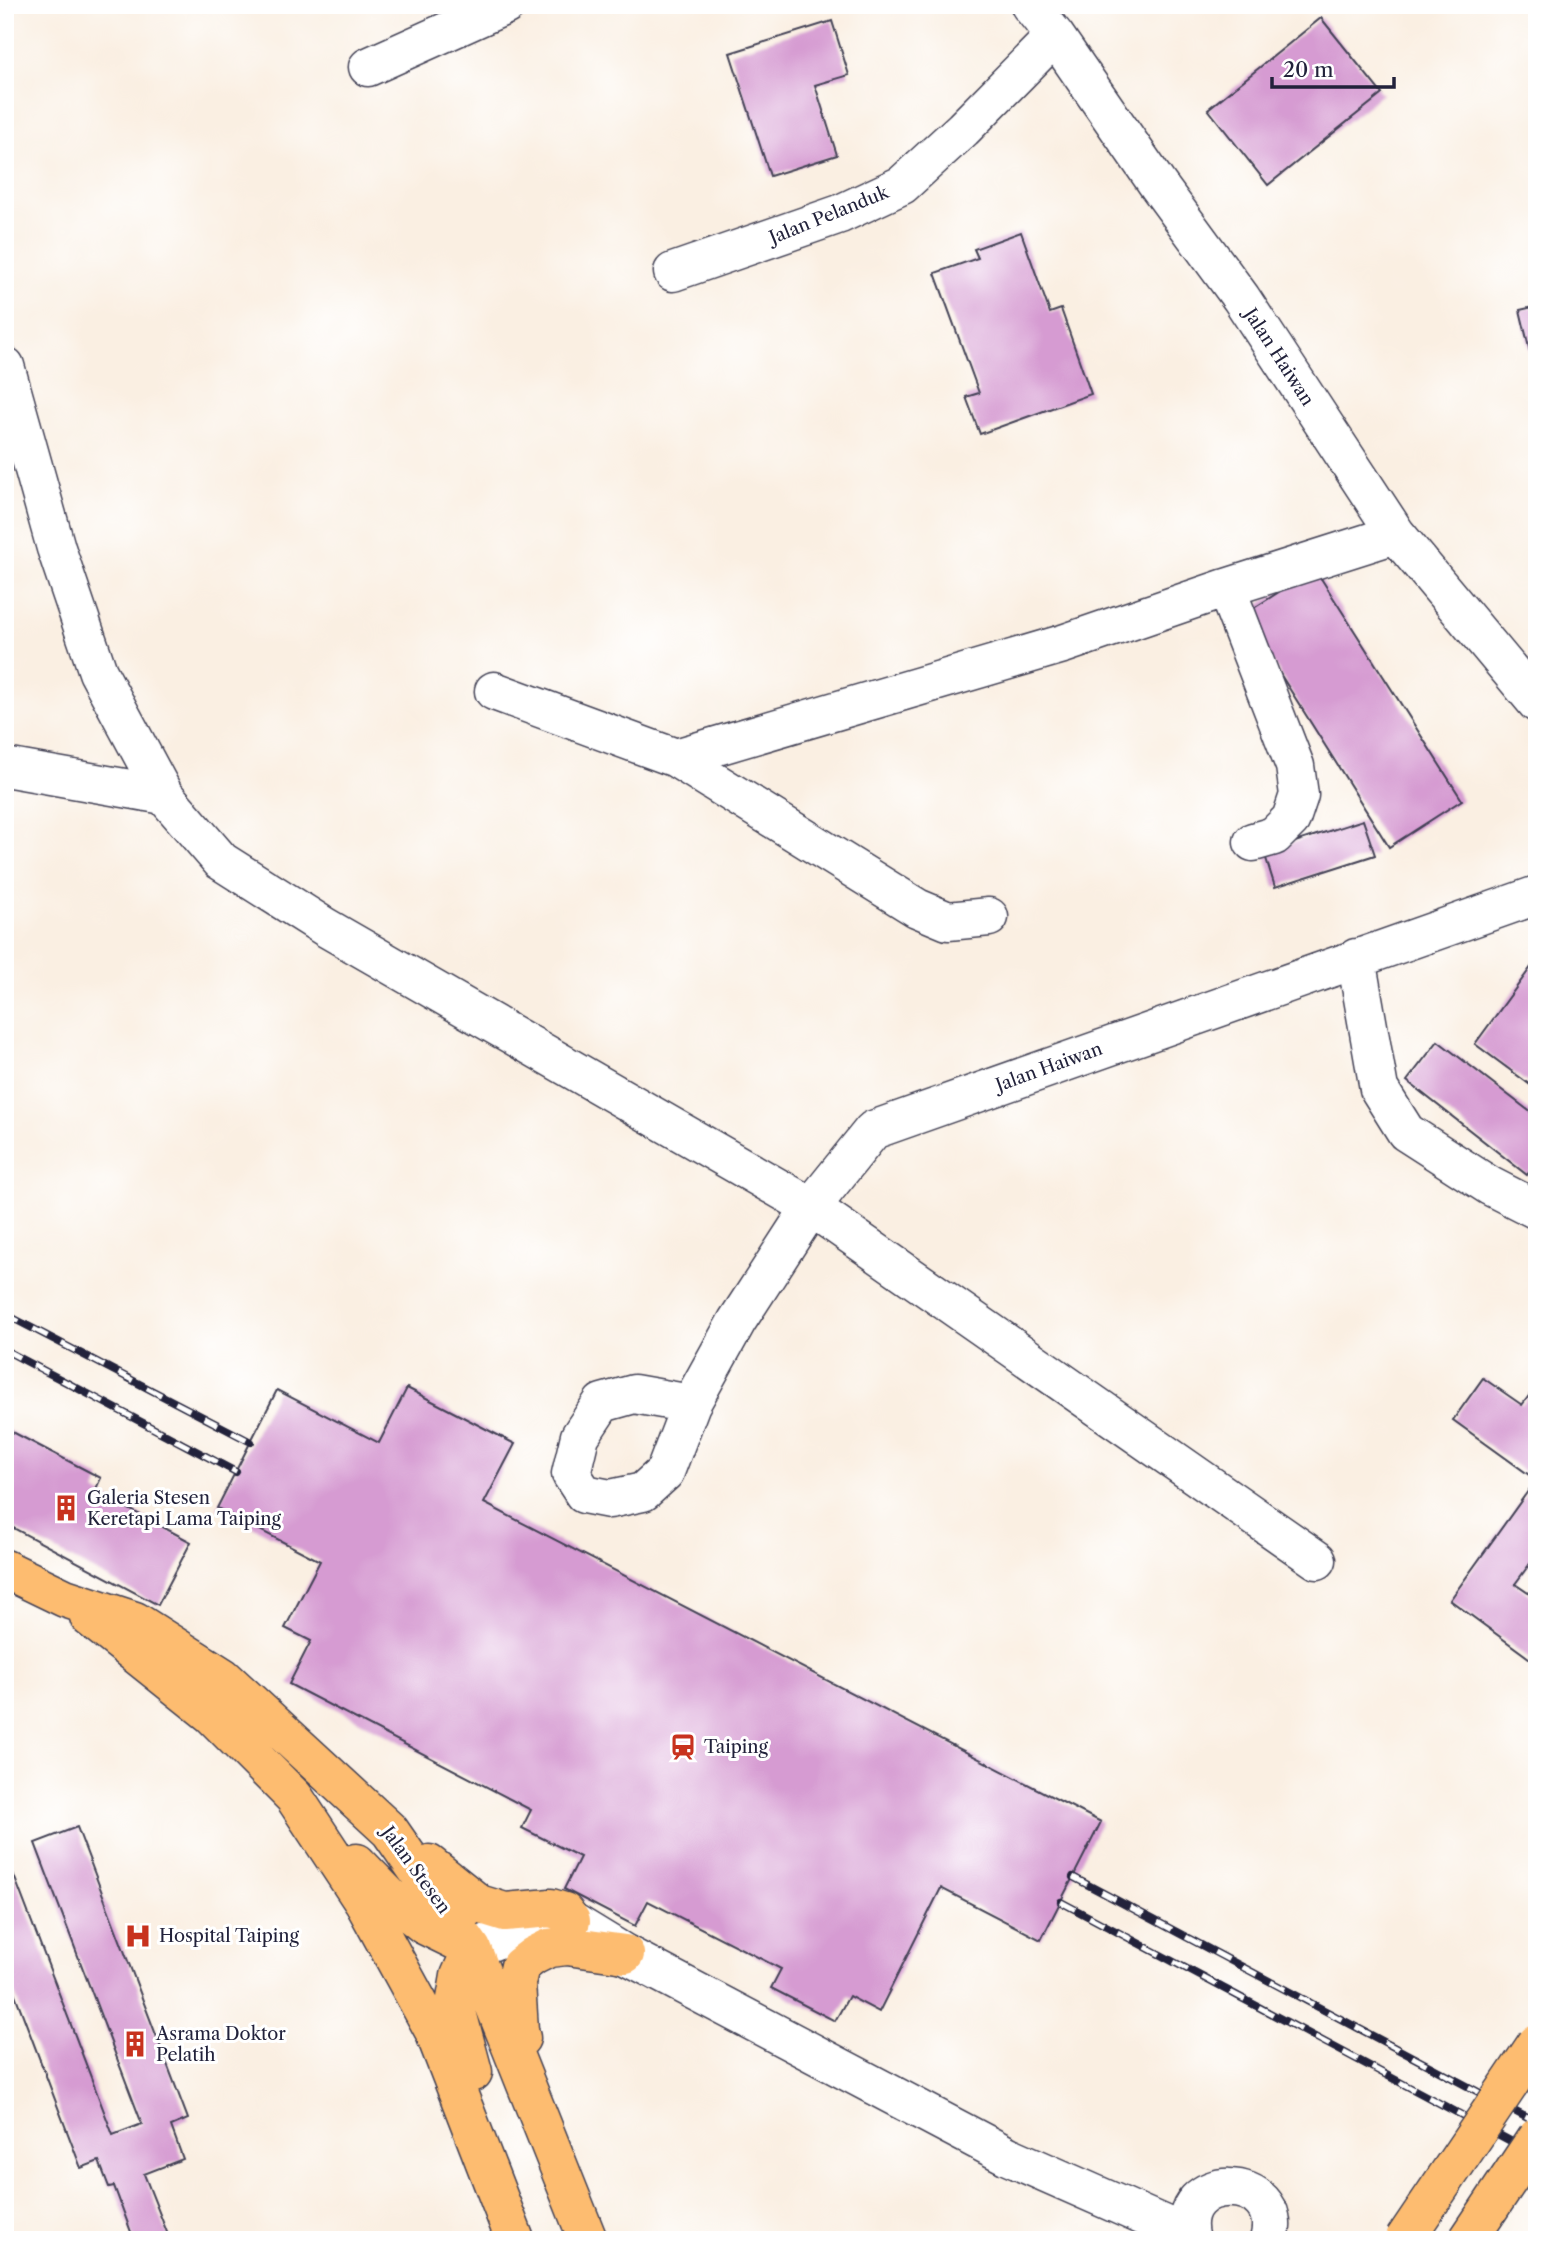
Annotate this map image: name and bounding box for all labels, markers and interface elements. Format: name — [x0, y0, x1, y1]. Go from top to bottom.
scale bar — [1272, 46, 1395, 90]
text: 20 m — [1283, 57, 1334, 82]
street label: Jalan Pelanduk — [763, 180, 893, 250]
street label: Jalan Haiwan — [1238, 302, 1319, 410]
street label: Jalan Haiwan — [990, 1038, 1105, 1097]
place label: Galeria Stesen Keretapi Lama Taiping — [87, 1487, 282, 1530]
building icon: Galeria Stesen Keretapi Lama Taiping — [51, 1493, 81, 1523]
station icon: Taiping — [668, 1732, 698, 1762]
place label: Taiping — [704, 1736, 769, 1758]
street label: Jalan Stesen — [375, 1819, 455, 1918]
hospital icon: Hospital Taiping — [123, 1921, 153, 1951]
place label: Hospital Taiping — [159, 1925, 300, 1947]
place label: Asrama Doktor Pelatih — [155, 2023, 286, 2066]
building icon: Asrama Doktor Pelatih — [120, 2029, 150, 2059]

